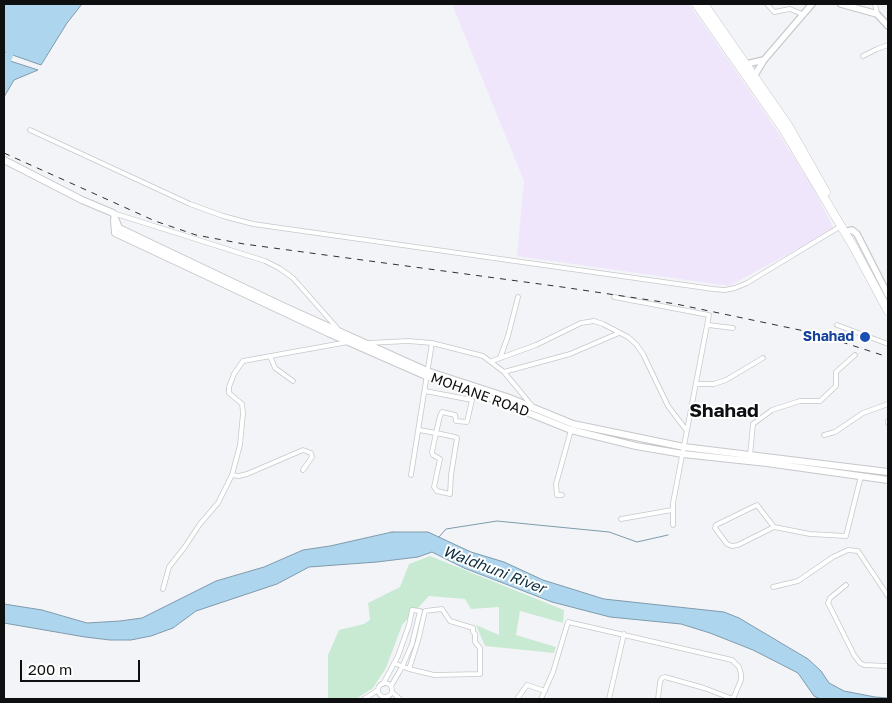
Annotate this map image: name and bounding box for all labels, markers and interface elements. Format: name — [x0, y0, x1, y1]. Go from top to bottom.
place label: Shahad — [803, 329, 854, 345]
marker: Shahad — [858, 330, 872, 344]
street label: MOHANE ROAD — [428, 369, 532, 421]
district label: Shahad — [689, 400, 759, 422]
water label: Waldhuni River — [440, 542, 548, 598]
scale bar — [22, 650, 142, 682]
text: 200 m — [28, 660, 72, 678]

